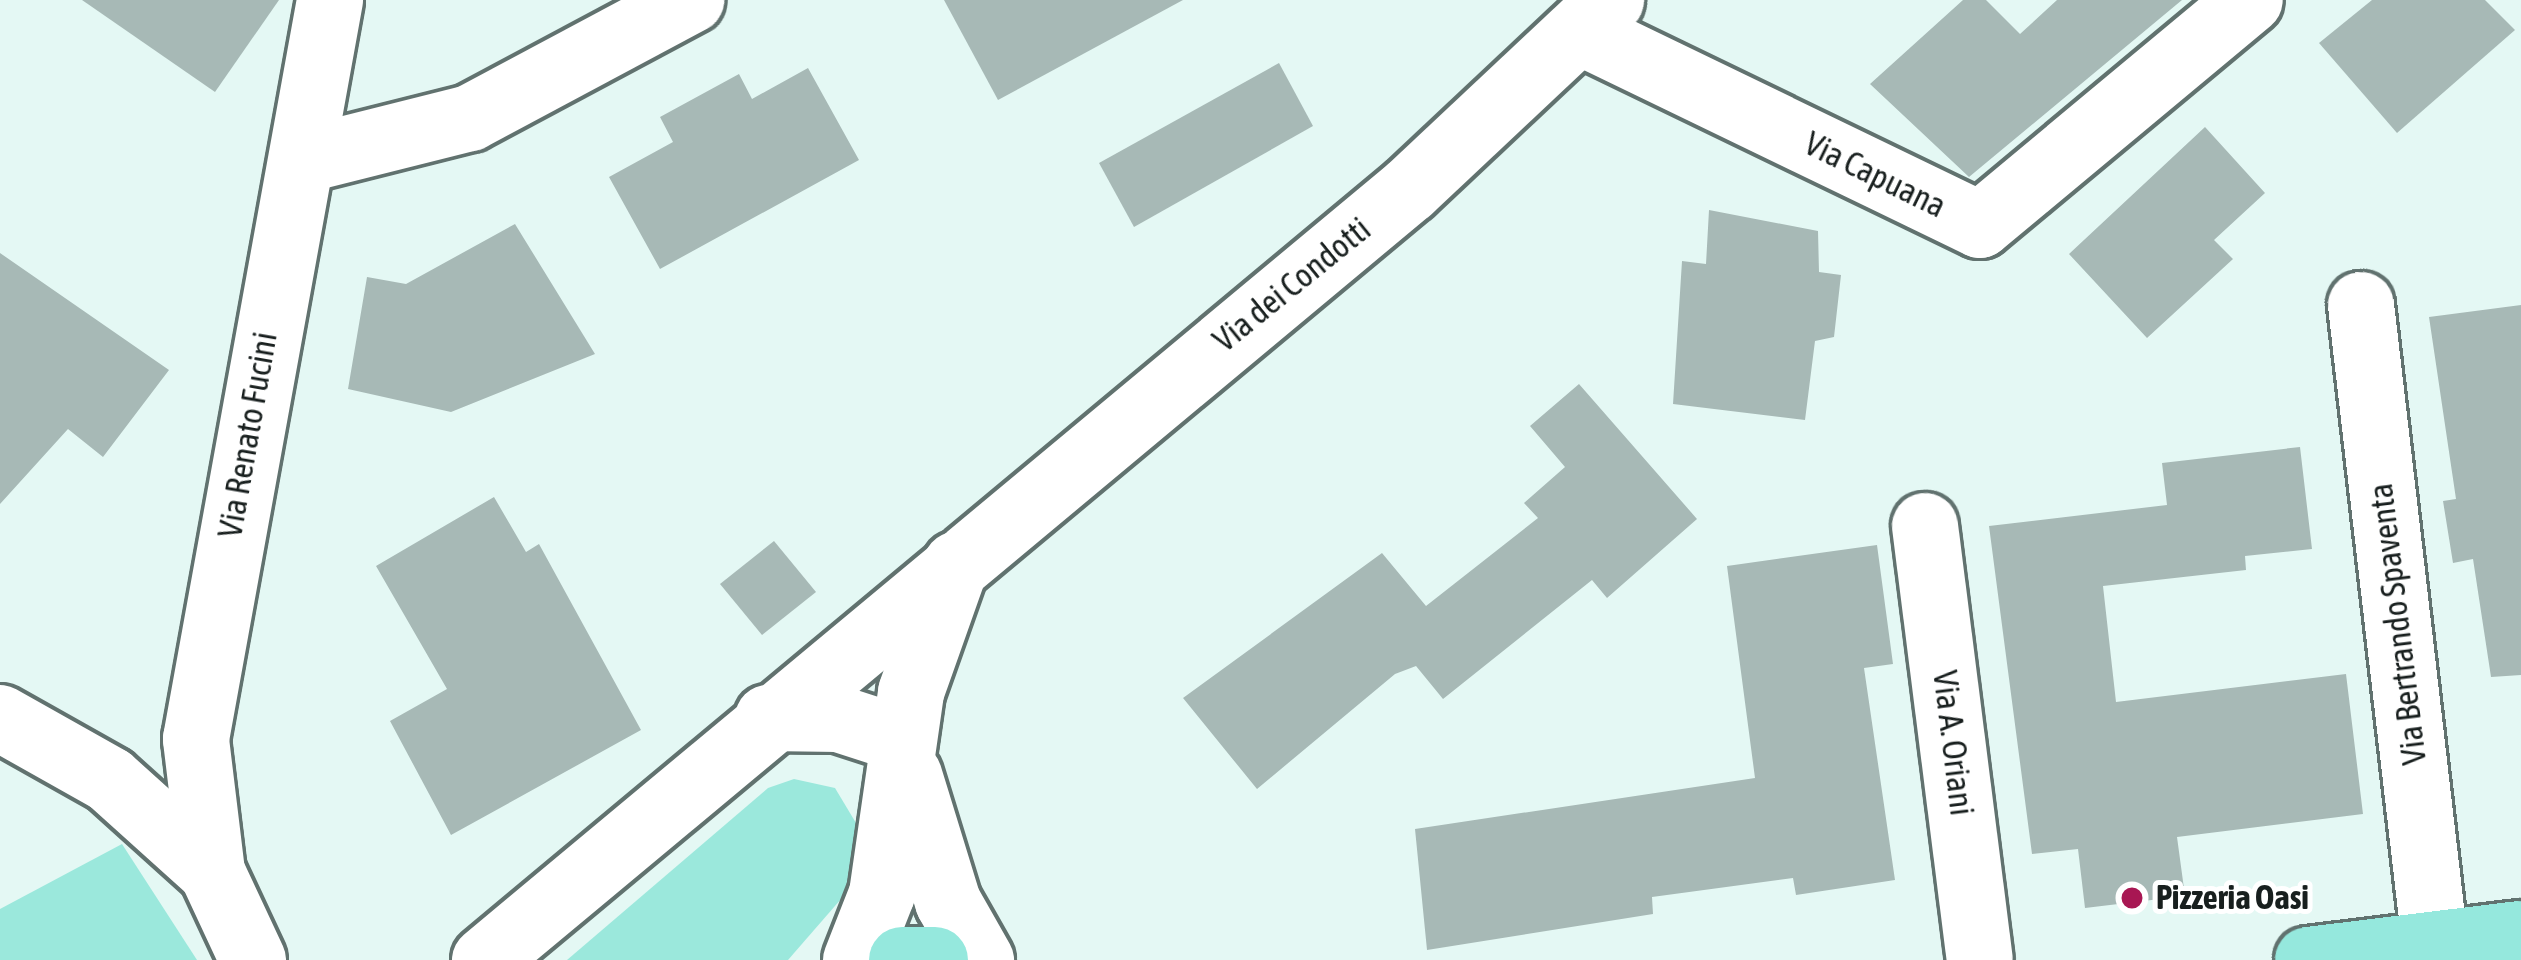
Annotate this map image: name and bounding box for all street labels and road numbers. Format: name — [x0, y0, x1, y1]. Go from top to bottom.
street label: Via Capuana — [1798, 124, 1952, 226]
street label: Via dei Condotti — [1206, 210, 1378, 360]
street label: Via Renato Fucini — [210, 329, 286, 541]
street label: Via Bertrando Spaventa — [2361, 481, 2435, 767]
street label: Via A. Oriani — [1924, 668, 1982, 818]

